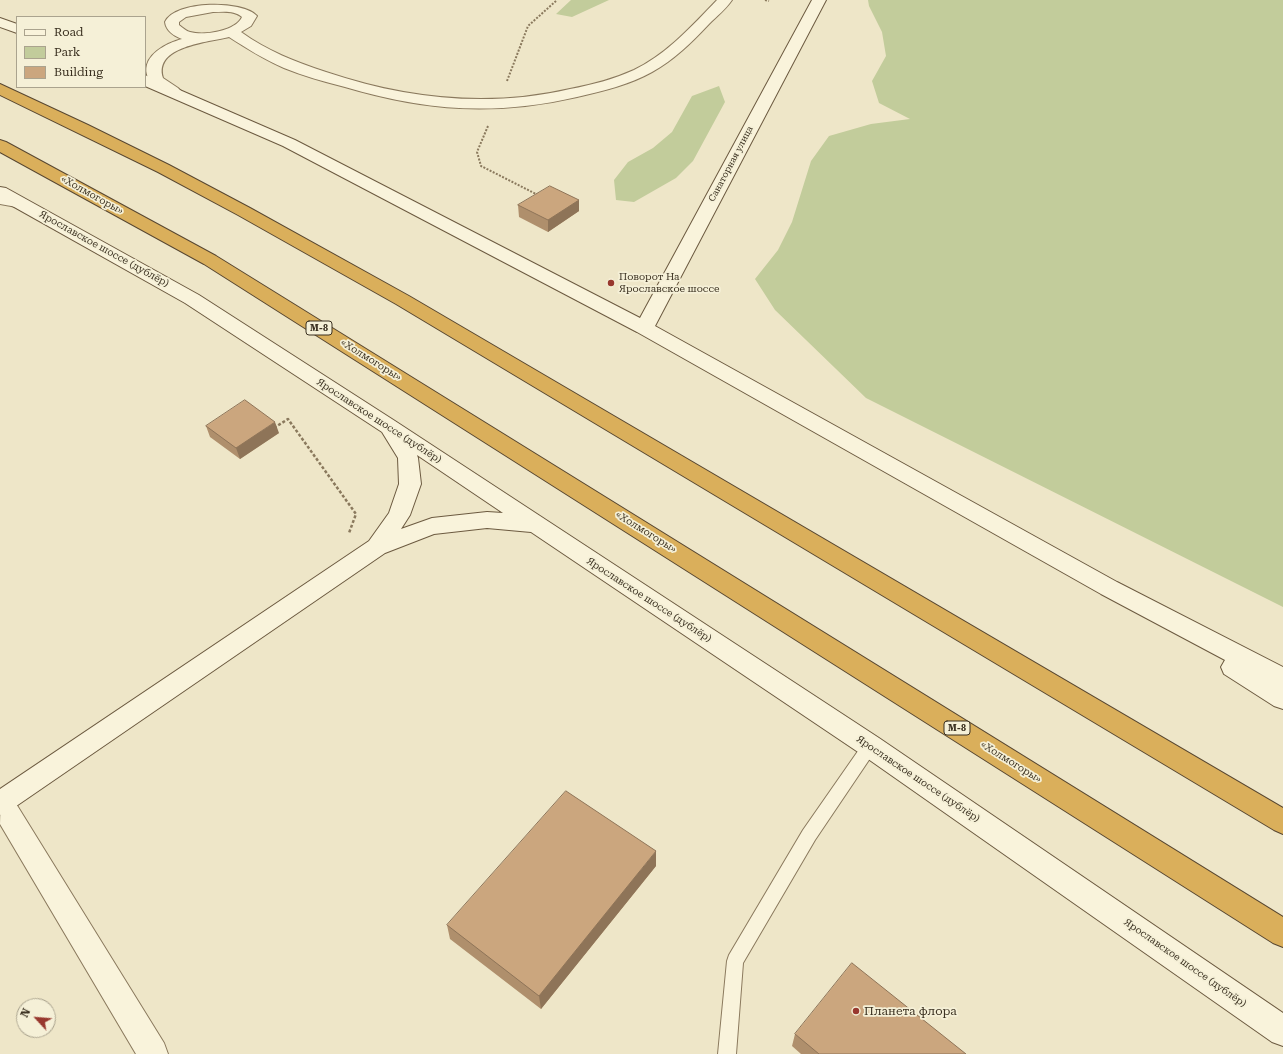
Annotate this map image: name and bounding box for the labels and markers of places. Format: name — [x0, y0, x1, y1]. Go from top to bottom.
place label: Поворот На Ярославское шоссе — [619, 271, 719, 294]
marker: Поворот На Ярославское шоссе — [606, 278, 616, 288]
place label: Планета флора — [864, 1004, 957, 1018]
marker: Планета флора — [851, 1006, 861, 1016]

